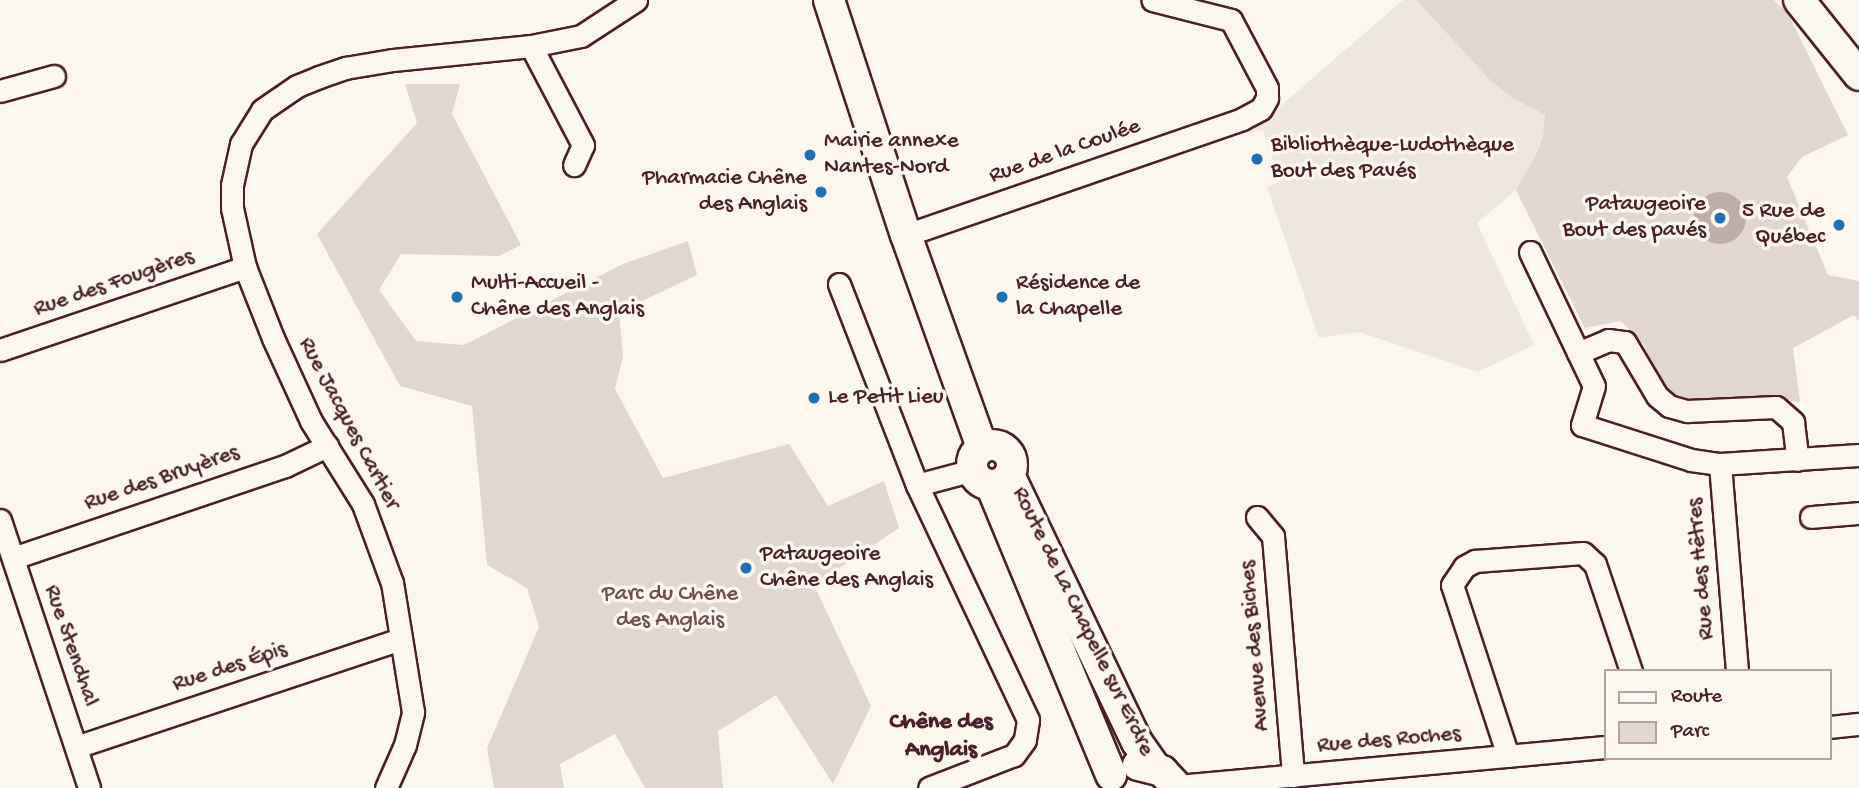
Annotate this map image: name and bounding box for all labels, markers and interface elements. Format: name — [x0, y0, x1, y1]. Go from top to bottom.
street label: Rue de la Coulée — [986, 113, 1144, 191]
place label: Mairie annexe Nantes-Nord — [824, 128, 959, 182]
place label: Bibliothèque-Ludothèque Bout des Pavés — [1271, 132, 1514, 186]
marker: Mairie annexe Nantes-Nord — [802, 147, 818, 163]
marker: Bibliothèque-Ludothèque Bout des Pavés — [1249, 151, 1265, 167]
place label: Pharmacie Chêne des Anglais — [642, 165, 807, 219]
marker: Pharmacie Chêne des Anglais — [813, 184, 829, 200]
place label: Pataugeoire Bout des pavés — [1563, 191, 1706, 245]
place label: 5 Rue de Québec — [1742, 198, 1825, 252]
marker: Pataugeoire Bout des pavés — [1712, 210, 1728, 226]
marker: 5 Rue de Québec — [1831, 217, 1847, 233]
street label: Rue des Fougères — [30, 244, 198, 324]
place label: Multi-Accueil - Chêne des Anglais — [471, 270, 644, 324]
place label: Résidence de la Chapelle — [1016, 270, 1140, 324]
marker: Multi-Accueil - Chêne des Anglais — [449, 289, 465, 305]
marker: Résidence de la Chapelle — [994, 289, 1010, 305]
street label: Rue Jacques Cartier — [291, 333, 405, 515]
place label: Le Petit Lieu — [828, 384, 944, 412]
marker: Le Petit Lieu — [806, 390, 822, 406]
street label: Rue des Bruyères — [81, 440, 243, 518]
street label: Route de La Chapelle sur Erdre — [1005, 483, 1159, 761]
street label: Rue des Hêtres — [1682, 497, 1722, 641]
place label: Pataugeoire Chêne des Anglais — [760, 541, 933, 595]
marker: Pataugeoire Chêne des Anglais — [738, 560, 754, 576]
street label: Avenue des Biches — [1235, 560, 1277, 732]
park label: Parc du Chêne des Anglais — [602, 581, 738, 635]
street label: Rue Stendhal — [36, 582, 104, 710]
street label: Rue des Épis — [169, 637, 291, 699]
legend — [1604, 669, 1831, 760]
text: Route — [1671, 685, 1722, 710]
district label: Chêne des Anglais — [889, 709, 993, 765]
text: Parc — [1671, 720, 1709, 745]
street label: Rue des Roches — [1316, 721, 1462, 761]

